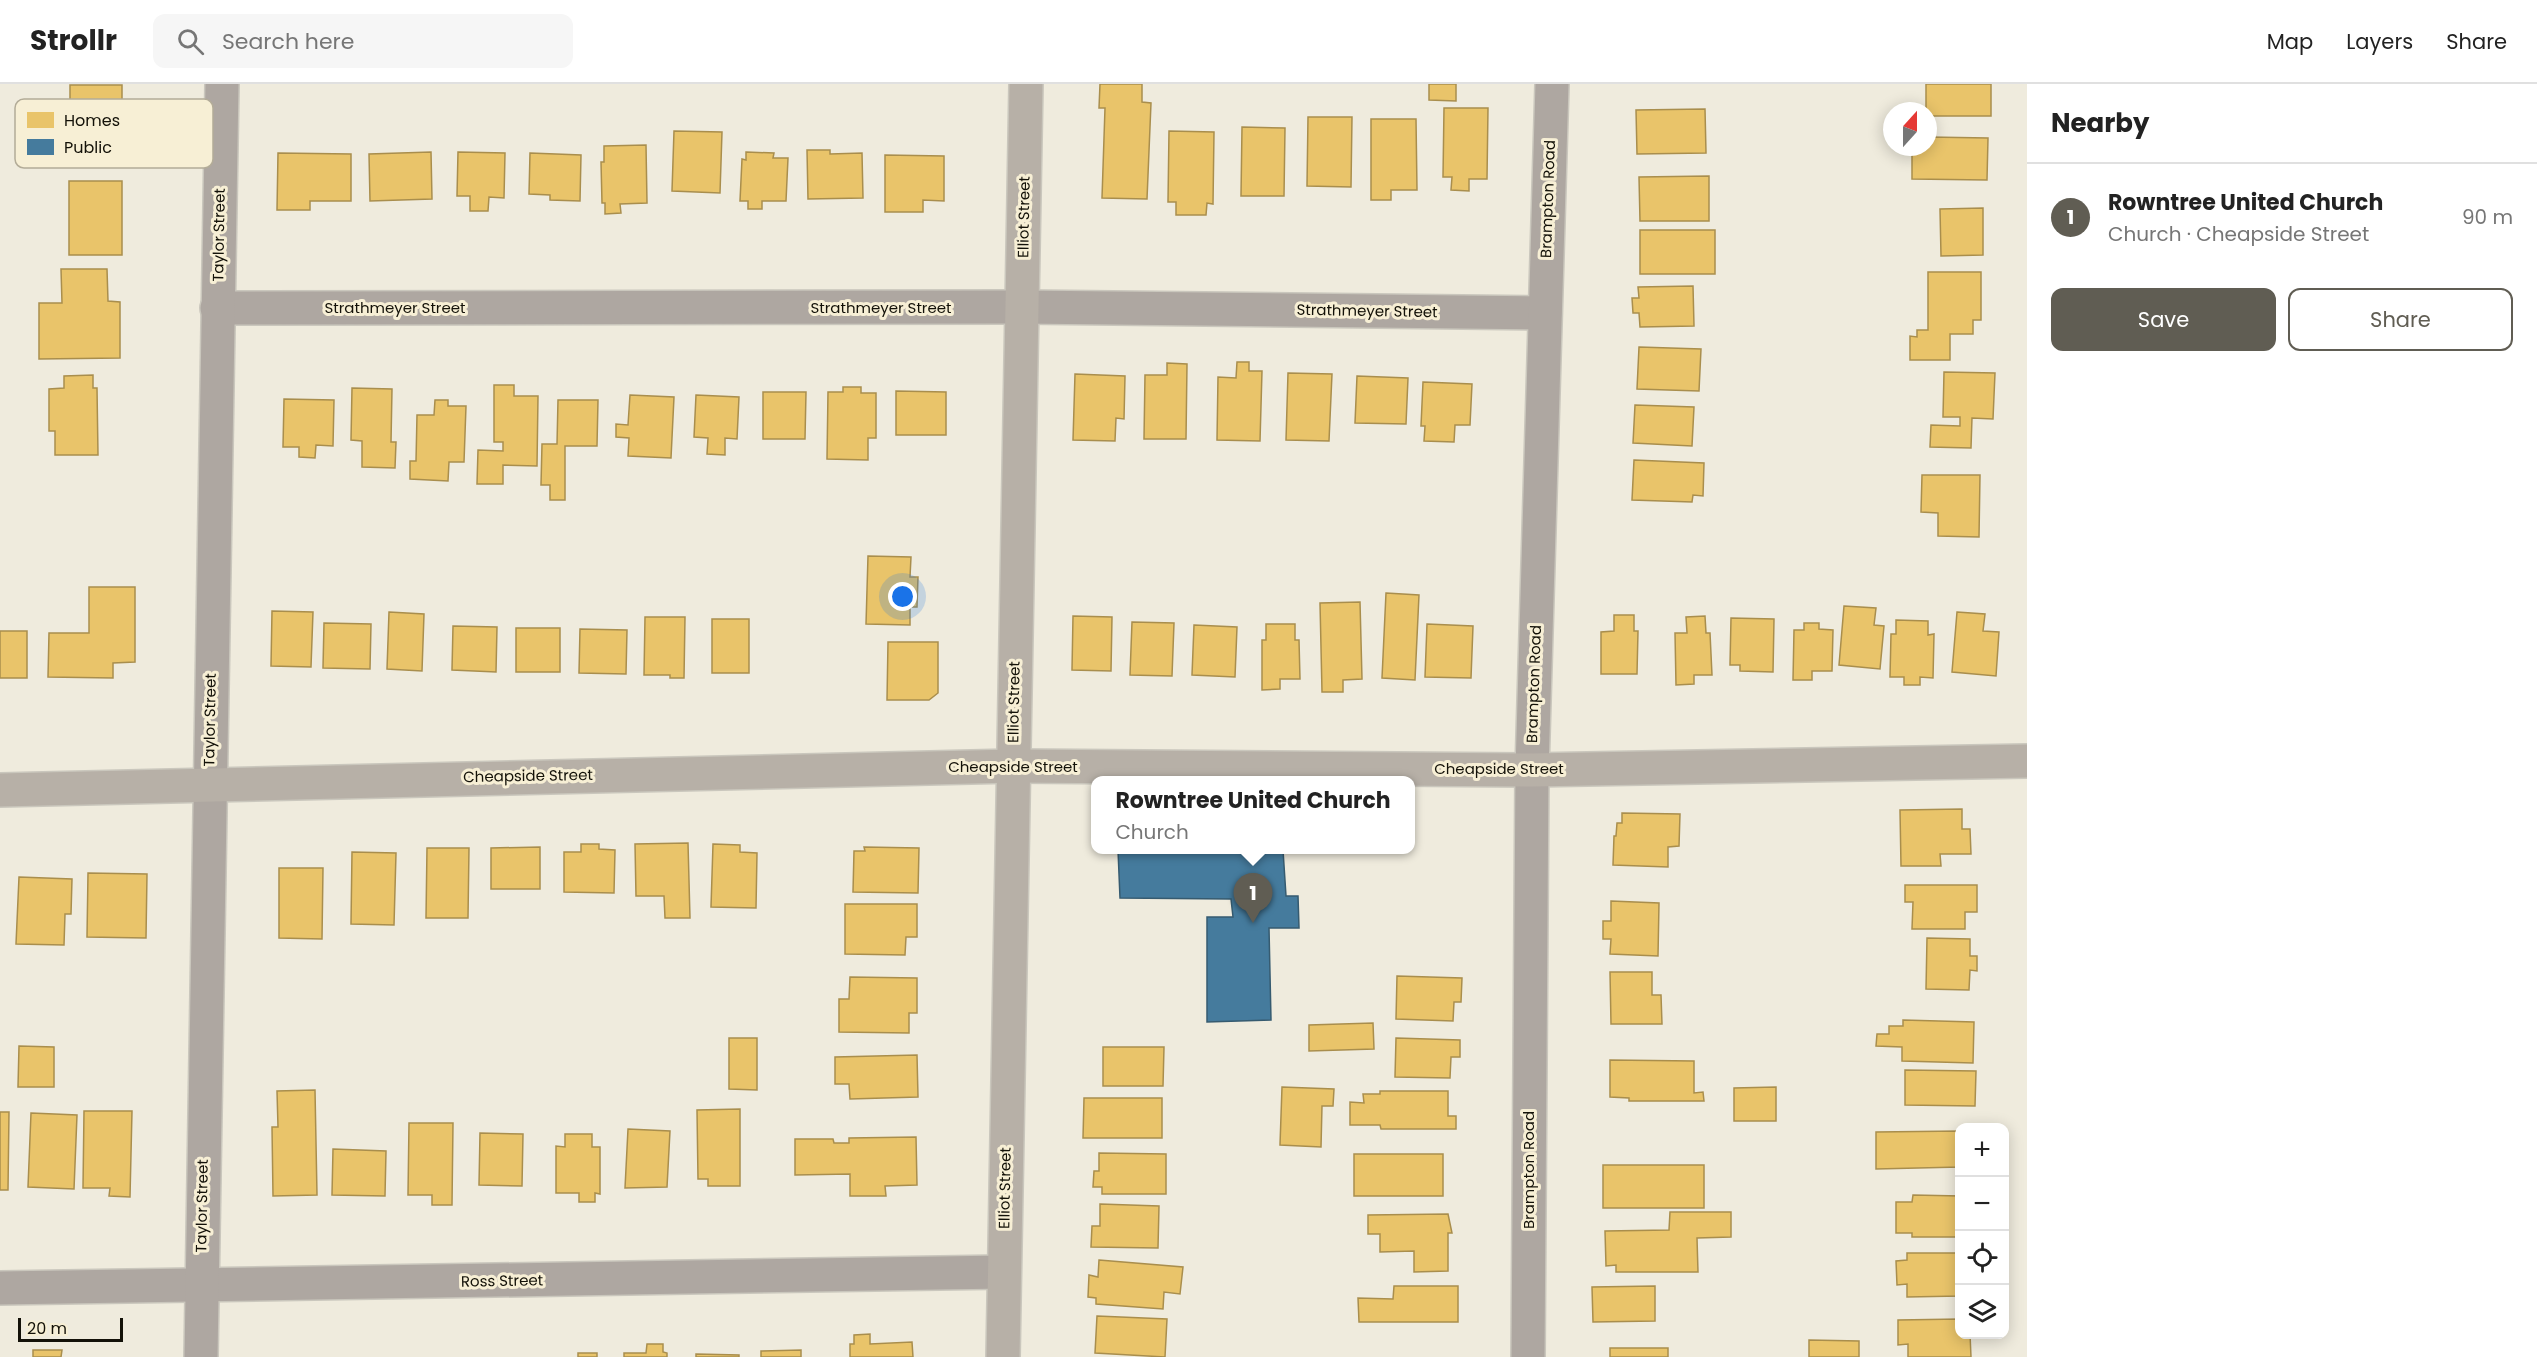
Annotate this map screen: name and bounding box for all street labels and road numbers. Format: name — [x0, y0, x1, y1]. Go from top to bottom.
street label: Brampton Road — [1535, 140, 1560, 258]
street label: Elliot Street — [1012, 176, 1035, 258]
street label: Taylor Street — [207, 188, 230, 282]
street label: Strathmeyer Street — [324, 297, 466, 318]
street label: Strathmeyer Street — [810, 297, 952, 318]
street label: Strathmeyer Street — [1296, 299, 1438, 322]
street label: Brampton Road — [1521, 625, 1546, 743]
street label: Elliot Street — [1002, 661, 1025, 743]
street label: Taylor Street — [198, 673, 221, 767]
street label: Cheapside Street — [948, 756, 1078, 777]
street label: Cheapside Street — [1434, 758, 1564, 779]
street label: Cheapside Street — [463, 764, 593, 787]
street label: Brampton Road — [1518, 1111, 1539, 1229]
street label: Elliot Street — [993, 1147, 1016, 1229]
street label: Taylor Street — [190, 1159, 213, 1253]
street label: Ross Street — [461, 1269, 543, 1292]

